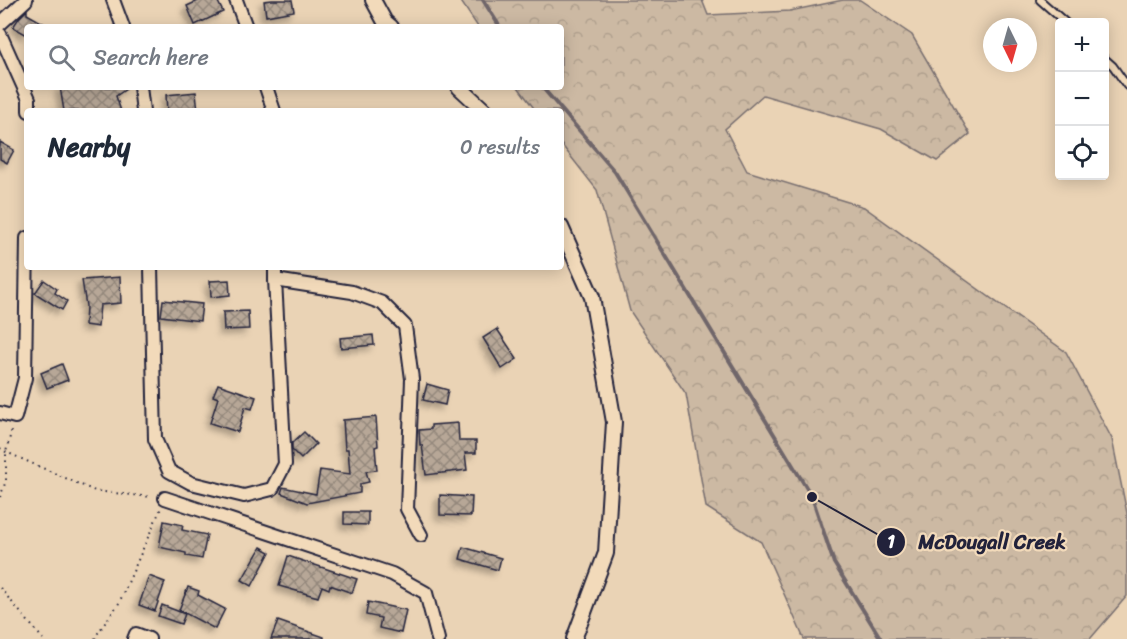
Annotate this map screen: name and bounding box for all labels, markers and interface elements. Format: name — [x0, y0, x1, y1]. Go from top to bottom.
north arrow — [983, 18, 1037, 72]
map controls — [1055, 18, 1109, 180]
button: + — [1055, 18, 1109, 72]
search box — [24, 24, 564, 90]
text: Search here — [93, 38, 209, 77]
icon: search — [45, 41, 78, 74]
button: − — [1055, 72, 1109, 126]
text: Nearby — [48, 124, 130, 170]
button: locate — [1055, 126, 1109, 180]
text: 0 results — [460, 130, 540, 165]
callout: McDougall Creek — [876, 523, 1078, 561]
text: McDougall Creek — [917, 525, 1066, 560]
text: 1 — [887, 526, 895, 558]

